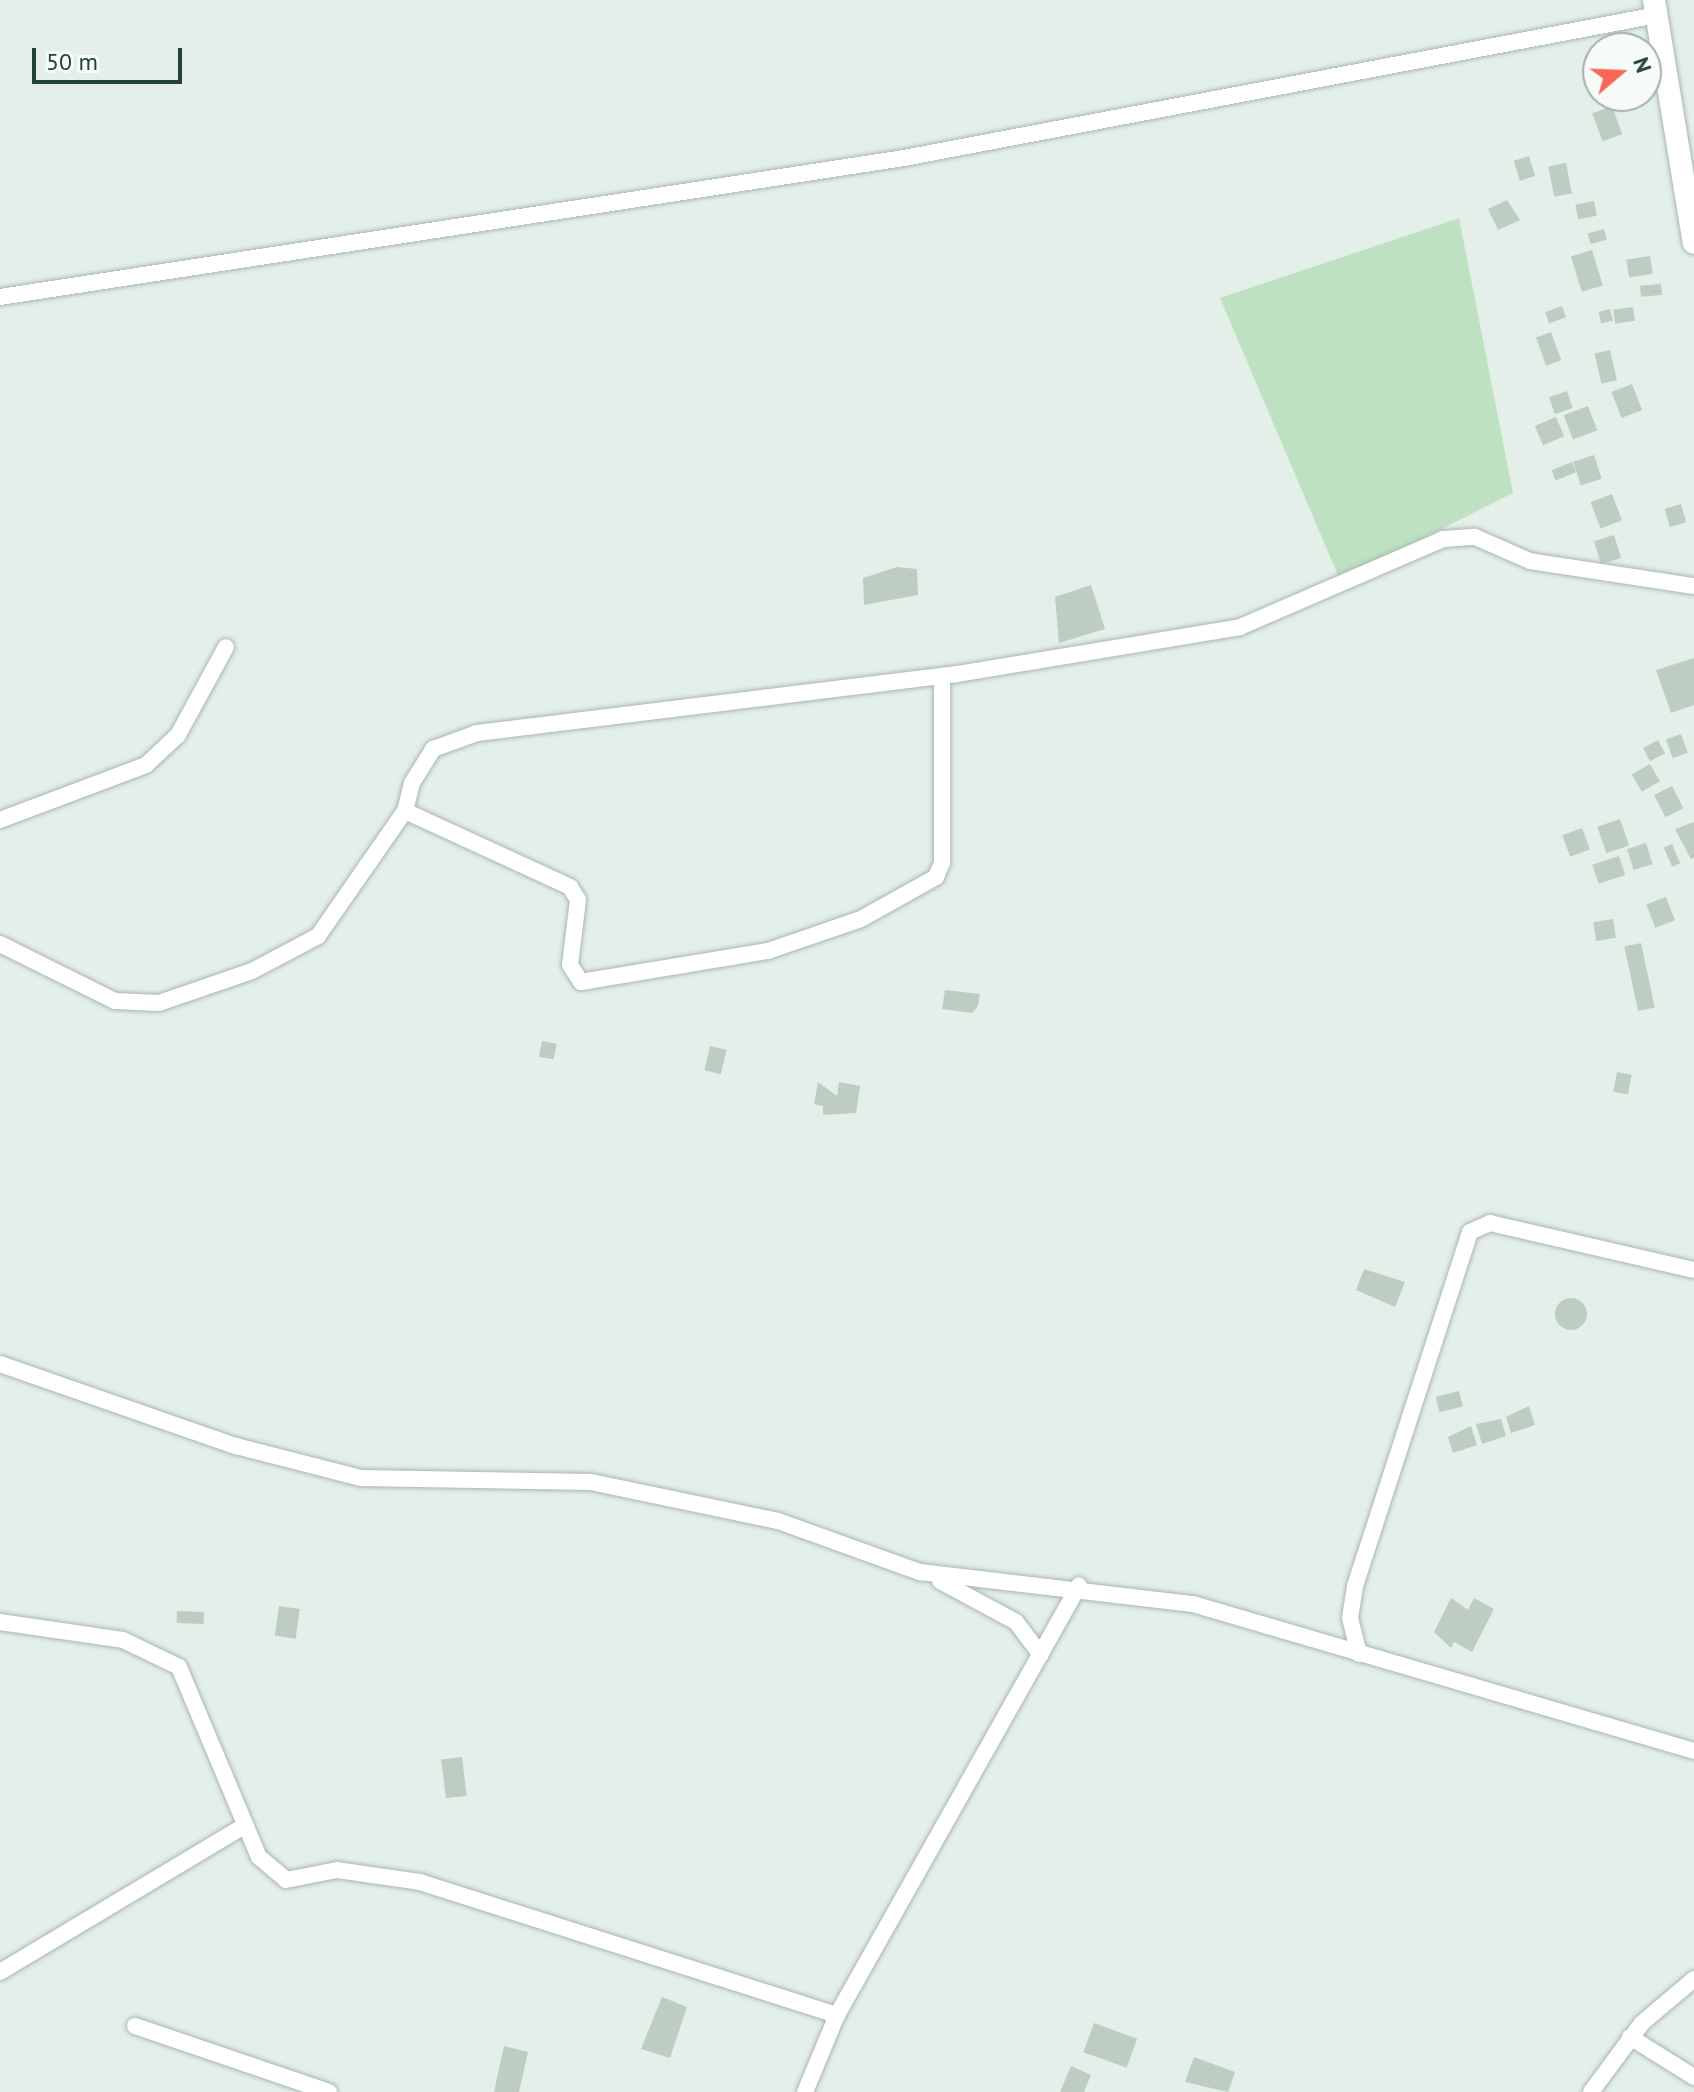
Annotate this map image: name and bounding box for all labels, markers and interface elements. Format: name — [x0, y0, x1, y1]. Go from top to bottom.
scale bar — [36, 32, 186, 82]
north arrow — [1582, 32, 1662, 112]
text: 50 m — [46, 46, 98, 77]
text: N — [1627, 53, 1658, 76]

